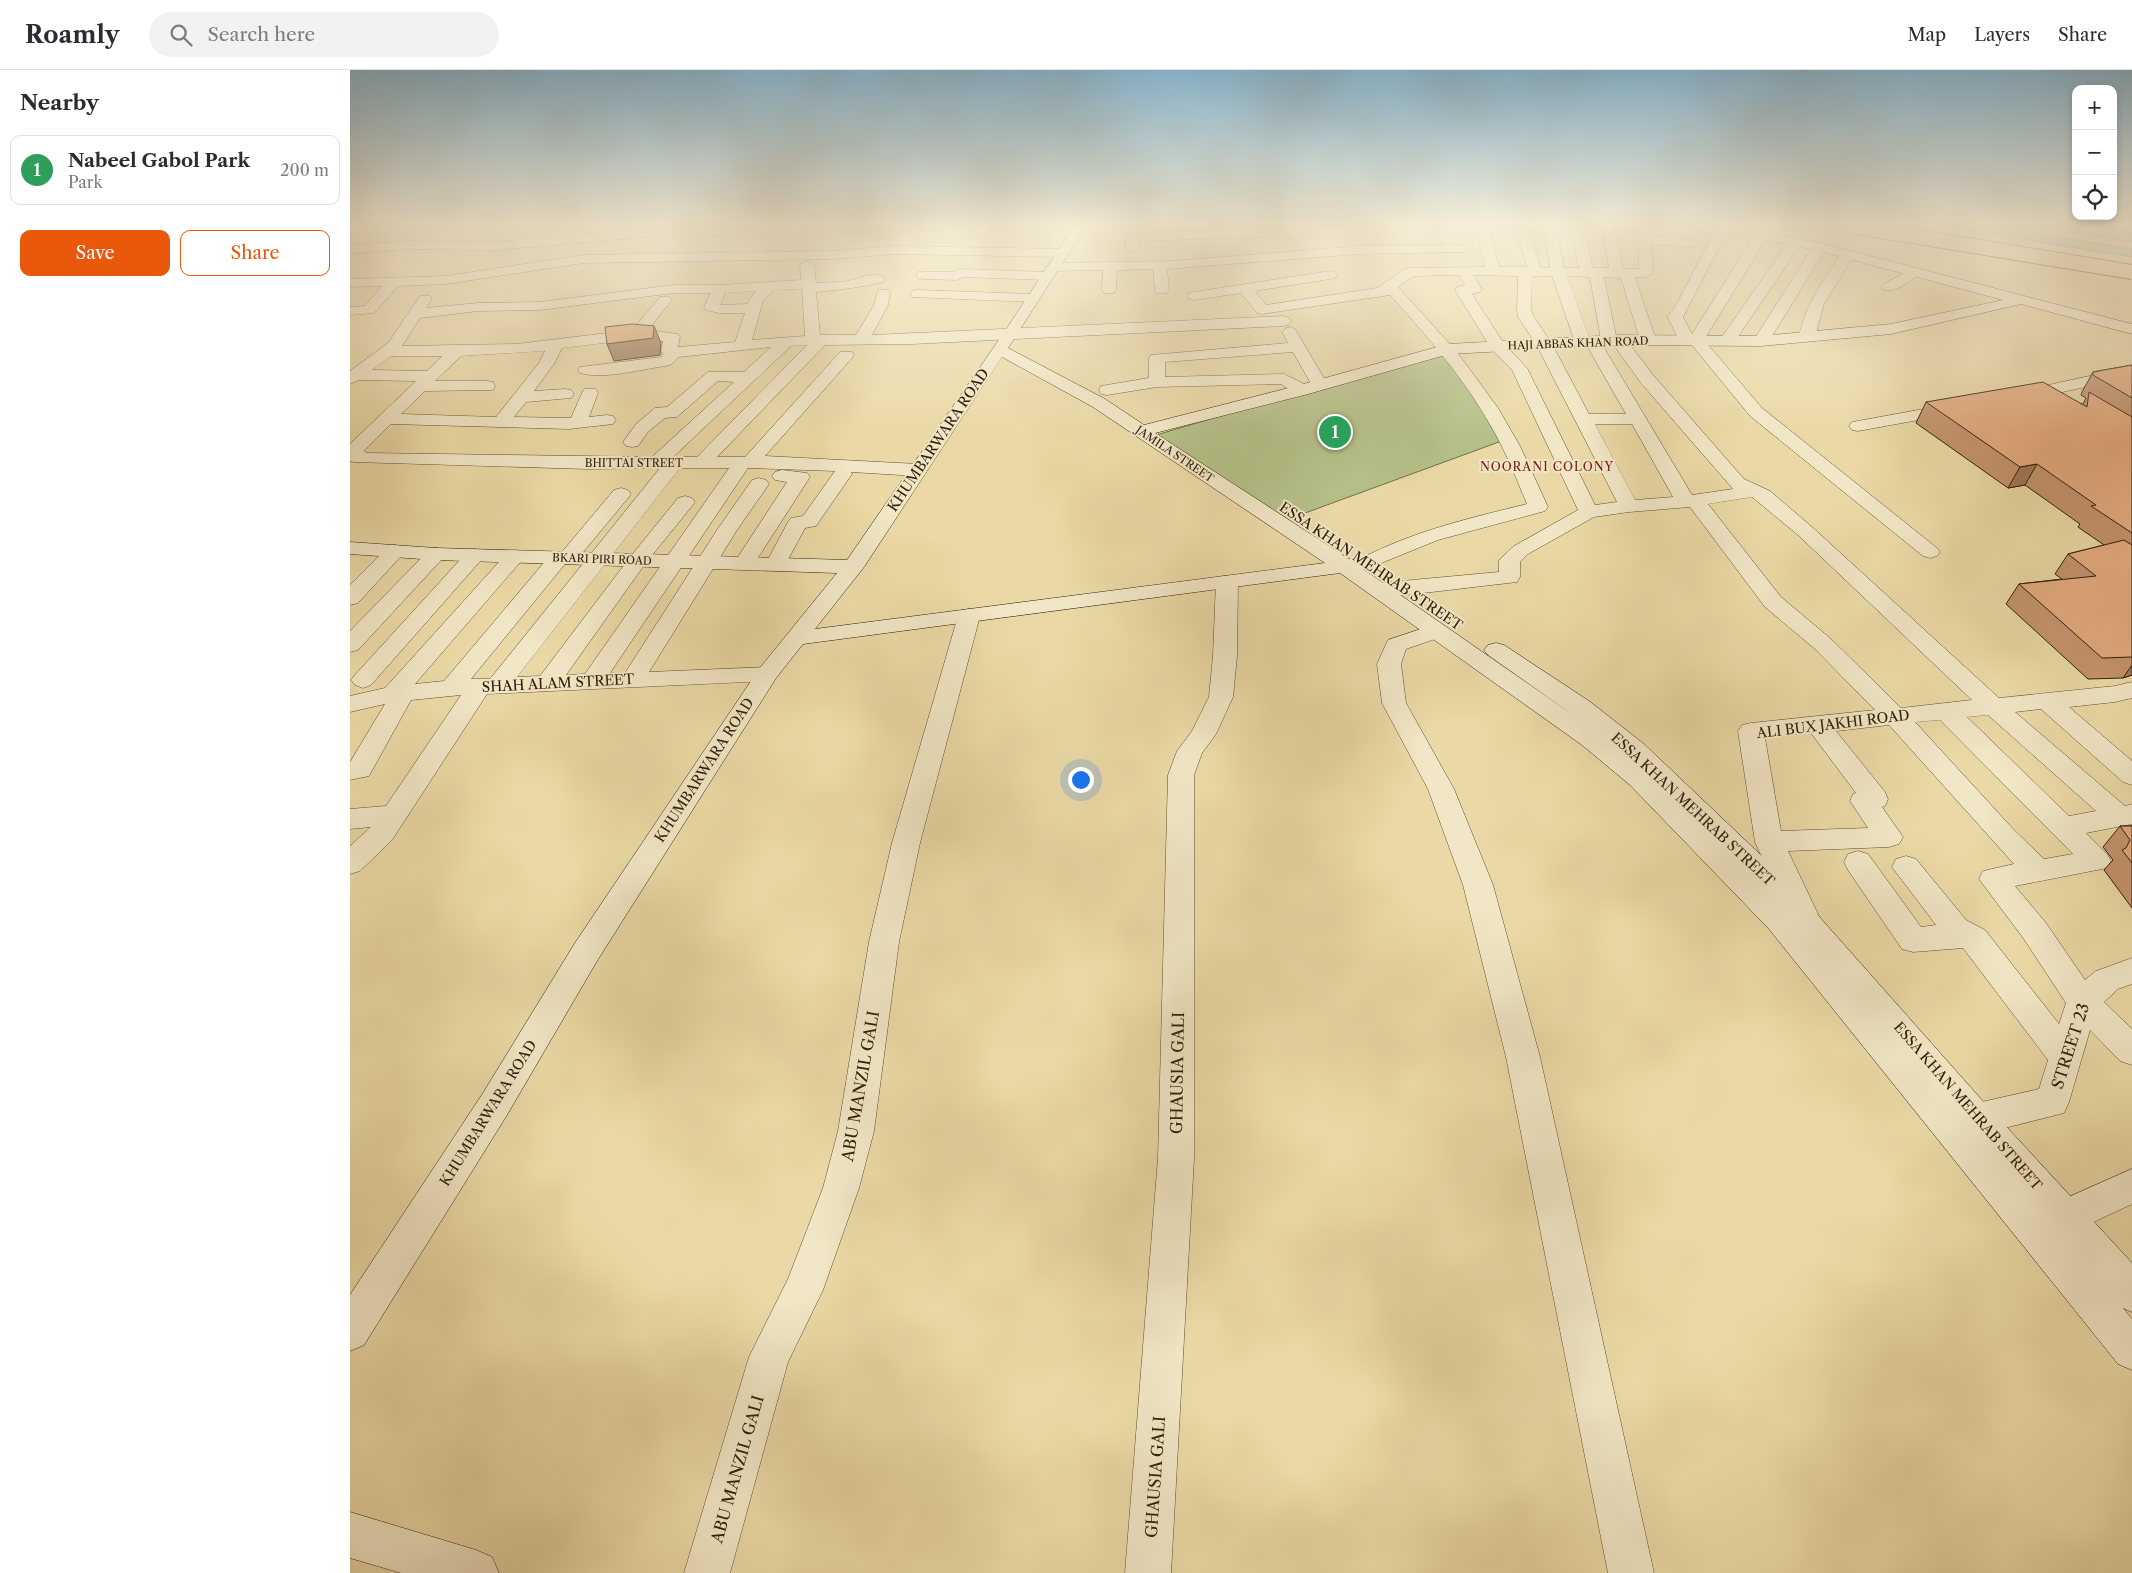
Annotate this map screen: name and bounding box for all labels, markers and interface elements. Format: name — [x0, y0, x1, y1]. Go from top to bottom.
search box — [149, 12, 499, 57]
text: Roamly — [25, 20, 119, 49]
icon: search — [167, 21, 195, 49]
text: Search here — [207, 23, 315, 46]
text: Map — [1908, 24, 1946, 46]
text: Layers — [1974, 24, 2030, 46]
text: Share — [2058, 24, 2107, 46]
map controls — [2072, 85, 2117, 220]
button: + — [2072, 85, 2117, 130]
text: Nearby — [20, 90, 99, 115]
button: − — [2072, 130, 2117, 175]
text: Nabeel Gabol Park — [68, 149, 250, 172]
text: 1 — [33, 160, 41, 180]
text: 200 m — [280, 160, 329, 180]
text: Park — [68, 172, 103, 192]
button: locate — [2072, 175, 2117, 220]
button: Save — [20, 230, 170, 276]
button: Share — [180, 230, 330, 276]
street label: HAJI ABBAS KHAN ROAD — [1507, 334, 1649, 352]
street label: KHUMBARWARA ROAD — [883, 365, 993, 515]
pin: 1 — [1319, 413, 1351, 451]
street label: JAMILA STREET — [1132, 421, 1217, 486]
street label: BHITTAI STREET — [585, 456, 684, 470]
district label: NOORANI COLONY — [1480, 459, 1614, 474]
street label: ESSA KHAN MEHRAB STREET — [1276, 498, 1466, 634]
street label: BKARI PIRI ROAD — [552, 550, 652, 568]
street label: SHAH ALAM STREET — [481, 670, 635, 696]
street label: KHUMBARWARA ROAD — [650, 694, 758, 846]
street label: ALI BUX JAKHI ROAD — [1755, 706, 1910, 742]
street label: ESSA KHAN MEHRAB STREET — [1607, 728, 1779, 890]
your location — [1068, 767, 1094, 793]
street label: STREET 23 — [2047, 1001, 2093, 1091]
street label: ABU MANZIL GALI — [837, 1009, 883, 1164]
street label: GHAUSIA GALI — [1166, 1012, 1188, 1134]
street label: ESSA KHAN MEHRAB STREET — [1890, 1018, 2046, 1194]
street label: KHUMBARWARA ROAD — [436, 1037, 540, 1189]
street label: ABU MANZIL GALI — [706, 1393, 768, 1546]
street label: GHAUSIA GALI — [1141, 1415, 1169, 1539]

